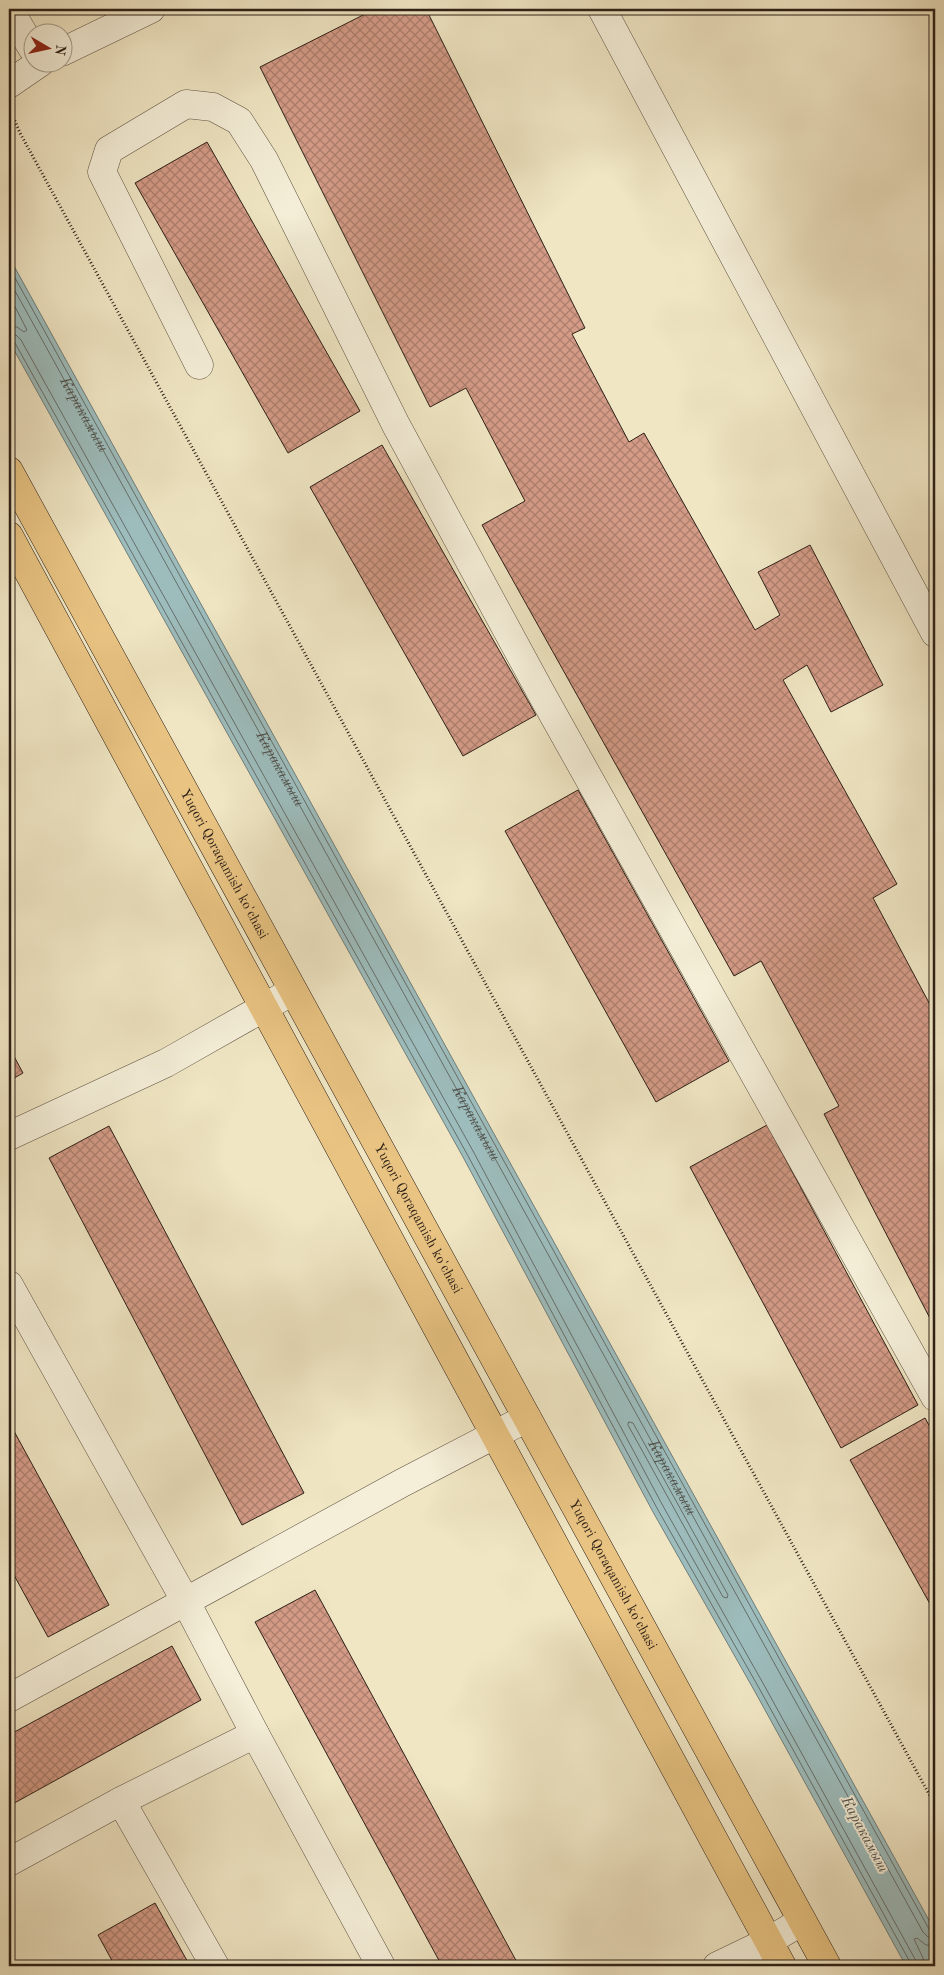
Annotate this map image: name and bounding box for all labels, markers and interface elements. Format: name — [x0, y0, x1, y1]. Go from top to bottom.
north arrow — [22, 22, 72, 72]
text: N — [52, 43, 68, 57]
water label: Каракамыш — [56, 374, 110, 455]
water label: Каракамыш — [252, 728, 306, 809]
street label: Yuqori Qoraqamish ko'chasi — [177, 787, 271, 942]
water label: Каракамыш — [448, 1082, 502, 1164]
street label: Yuqori Qoraqamish ko'chasi — [371, 1141, 465, 1296]
water label: Каракамыш — [645, 1437, 699, 1518]
street label: Yuqori Qoraqamish ko'chasi — [566, 1497, 660, 1652]
water label: Каракамыш — [837, 1794, 890, 1875]

